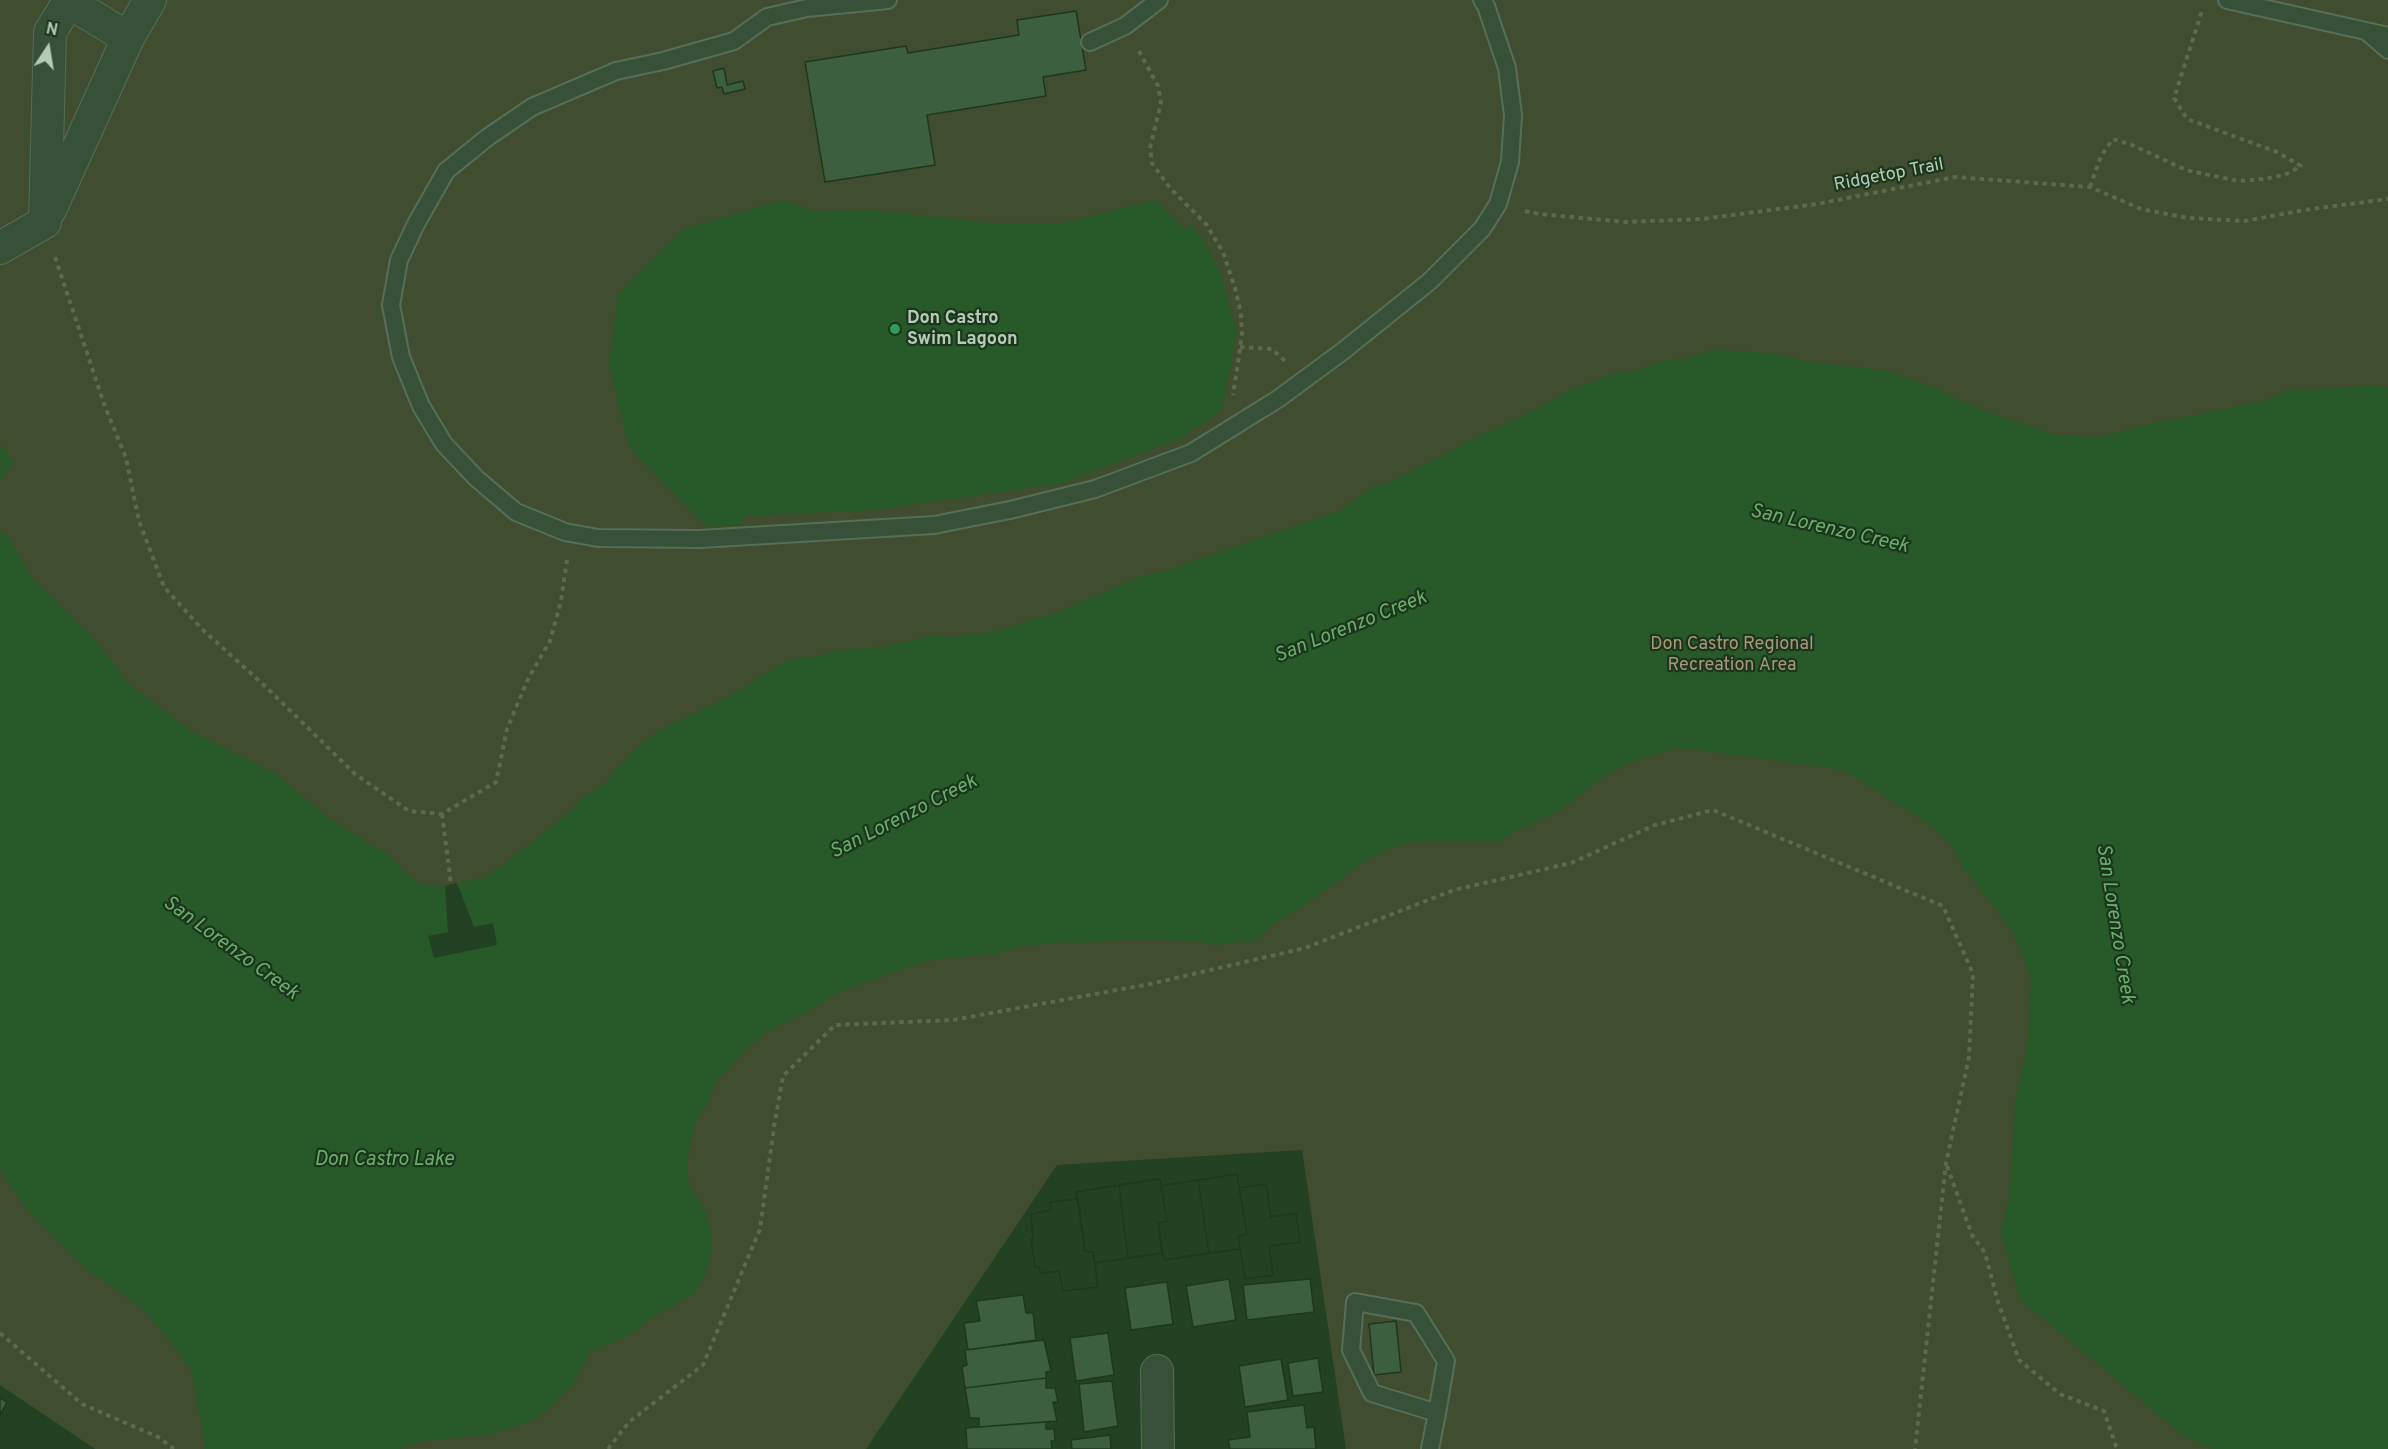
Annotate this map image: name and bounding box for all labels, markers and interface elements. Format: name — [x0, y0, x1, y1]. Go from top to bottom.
north arrow — [18, 18, 78, 78]
text: N — [44, 19, 59, 41]
street label: Ridgetop Trail — [1832, 155, 1946, 197]
place label: Don Castro Swim Lagoon — [907, 308, 1018, 350]
marker: Don Castro Swim Lagoon — [888, 322, 902, 336]
water label: San Lorenzo Creek — [1748, 500, 1910, 560]
water label: San Lorenzo Creek — [1272, 587, 1430, 669]
park label: Don Castro Regional Recreation Area — [1650, 634, 1814, 676]
water label: San Lorenzo Creek — [827, 771, 981, 865]
water label: San Lorenzo Creek — [2089, 842, 2139, 1006]
water label: San Lorenzo Creek — [158, 892, 302, 1006]
water label: Don Castro Lake — [314, 1149, 454, 1173]

